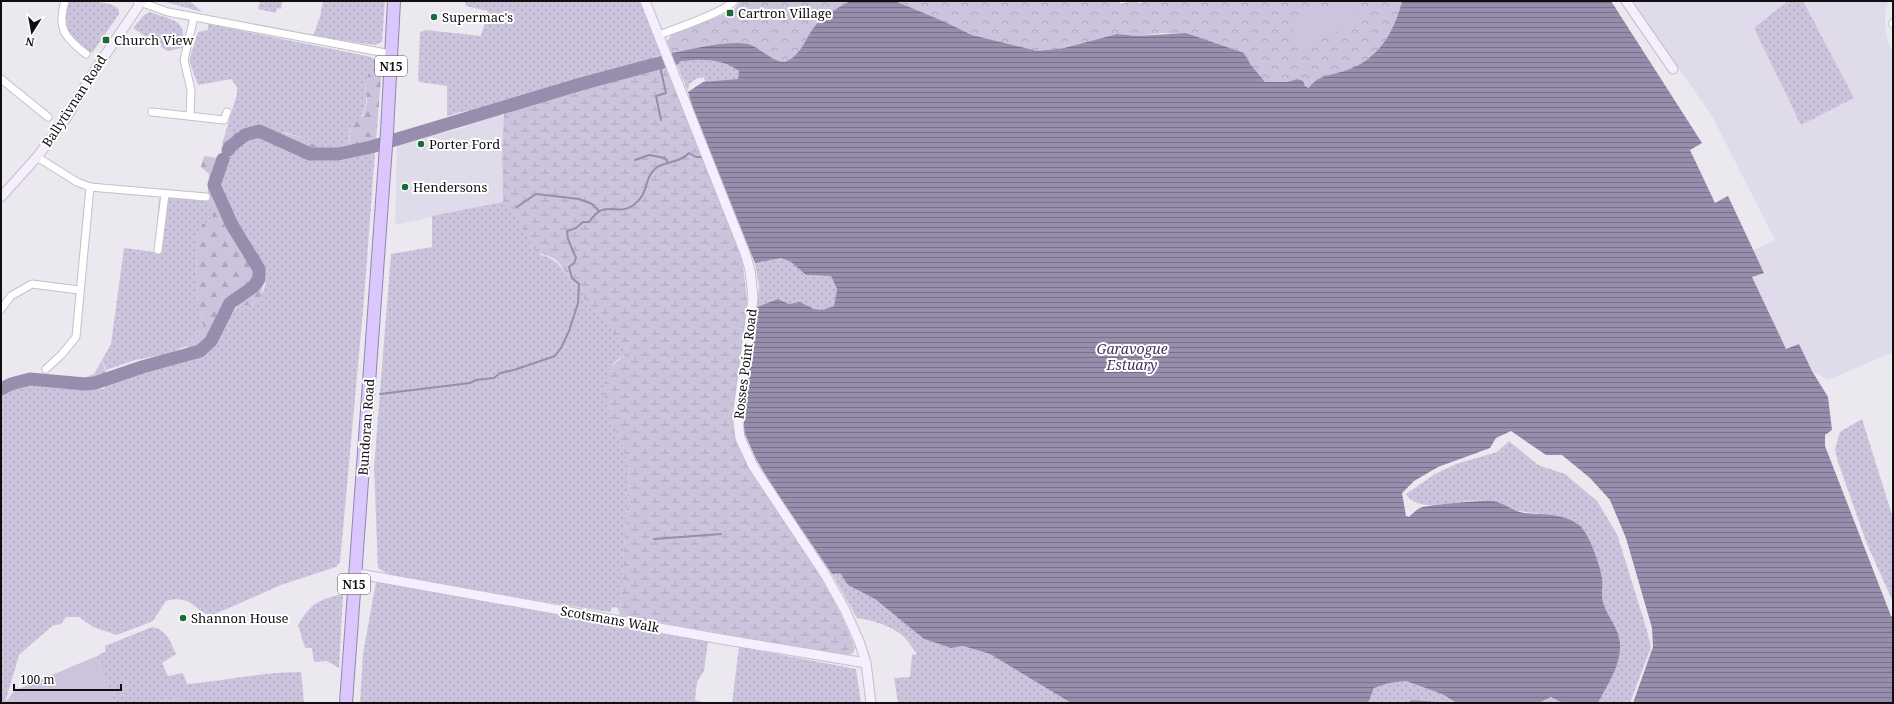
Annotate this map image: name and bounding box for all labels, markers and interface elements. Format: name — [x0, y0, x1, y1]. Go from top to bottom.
place label: Cartron Village — [738, 4, 832, 22]
place label: Supermac's — [442, 8, 513, 26]
marker: Cartron Village — [725, 8, 735, 18]
north arrow — [12, 12, 52, 52]
marker: Supermac's — [429, 12, 439, 22]
place label: Church View — [114, 31, 195, 49]
text: N — [24, 34, 36, 50]
marker: Church View — [101, 35, 111, 45]
street label: Ballytivnan Road — [38, 52, 110, 150]
road number: N15 — [375, 56, 407, 76]
place label: Porter Ford — [429, 135, 500, 153]
marker: Porter Ford — [416, 139, 426, 149]
place label: Hendersons — [413, 178, 487, 196]
marker: Hendersons — [400, 182, 410, 192]
street label: Rosses Point Road — [729, 308, 761, 420]
water label: Garavogue Estuary — [1096, 339, 1168, 374]
street label: Bundoran Road — [354, 378, 378, 476]
road number: N15 — [338, 574, 370, 594]
street label: Scotsmans Walk — [559, 601, 661, 637]
place label: Shannon House — [191, 609, 289, 627]
marker: Shannon House — [178, 613, 188, 623]
scale bar — [14, 666, 121, 692]
text: 100 m — [20, 671, 55, 688]

